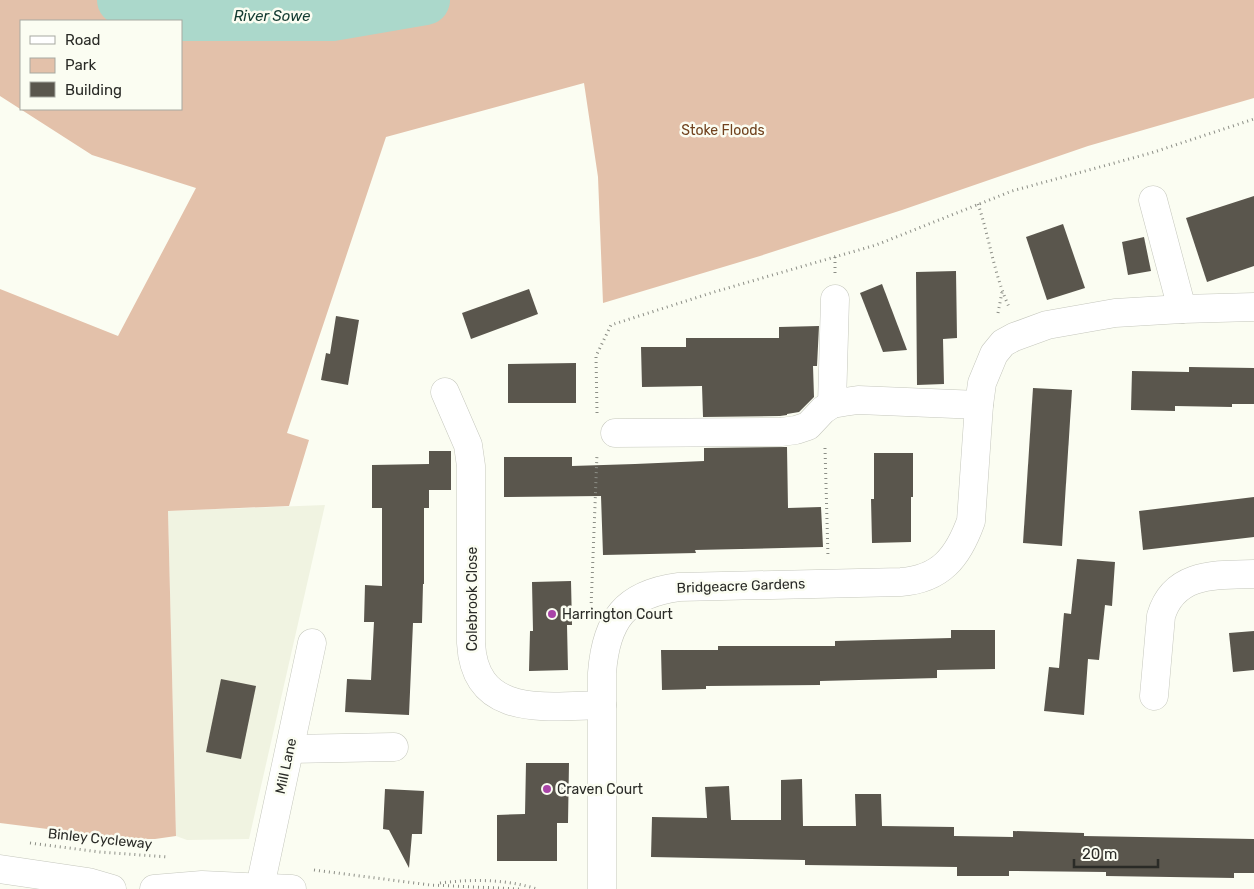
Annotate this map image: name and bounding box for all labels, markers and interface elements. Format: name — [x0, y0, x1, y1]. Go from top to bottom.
water label: River Sowe — [234, 7, 311, 25]
legend — [20, 20, 182, 110]
text: Road — [65, 31, 101, 49]
text: Park — [65, 56, 96, 74]
text: Building — [65, 81, 122, 99]
park label: Stoke Floods — [681, 122, 765, 139]
street label: Colebrook Close — [464, 547, 481, 651]
street label: Bridgeacre Gardens — [676, 575, 806, 597]
place label: Harrington Court — [562, 606, 673, 623]
marker: Harrington Court — [546, 608, 558, 620]
street label: Mill Lane — [272, 736, 300, 795]
place label: Craven Court — [557, 781, 643, 798]
marker: Craven Court — [541, 783, 553, 795]
street label: Binley Cycleway — [47, 825, 153, 853]
scale bar — [1074, 836, 1158, 868]
text: 20 m — [1082, 845, 1117, 863]

